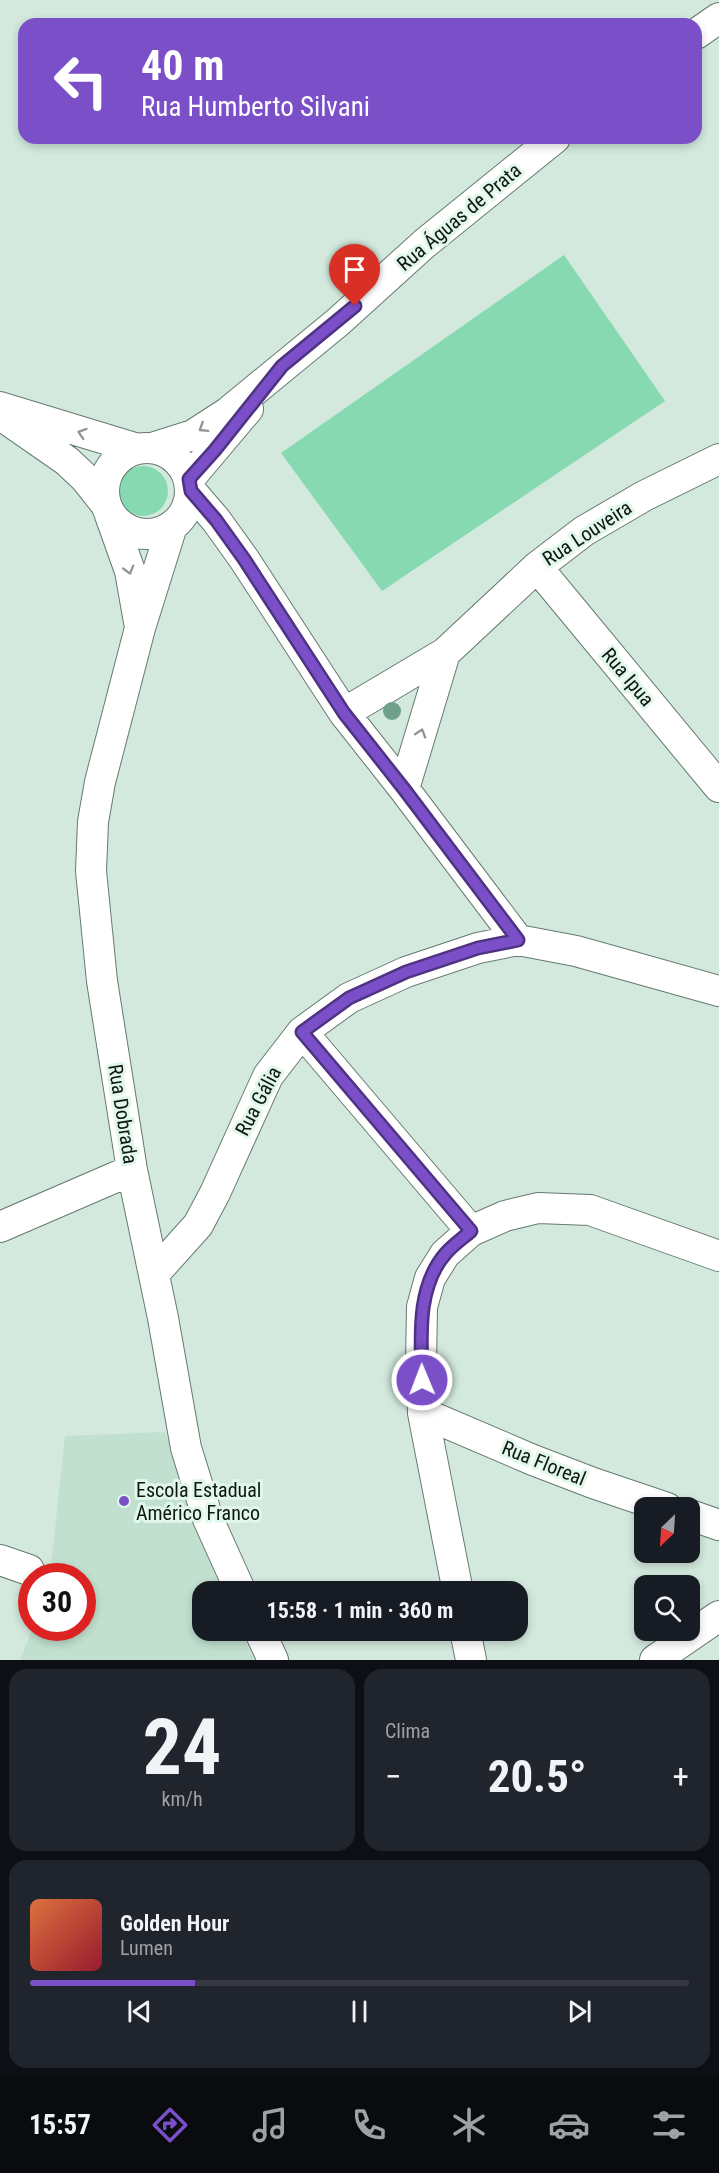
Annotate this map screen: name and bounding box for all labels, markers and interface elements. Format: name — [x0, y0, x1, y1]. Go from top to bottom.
text: 40 m — [141, 41, 224, 90]
icon: left — [42, 42, 120, 120]
text: Rua Humberto Silvani — [141, 91, 370, 123]
street label: Rua Águas de Prata — [392, 158, 526, 276]
pin — [329, 244, 380, 306]
icon: arrive — [338, 253, 371, 286]
one-way arrow — [199, 421, 209, 433]
one-way arrow — [77, 428, 88, 440]
street label: Rua Louveira — [538, 495, 636, 571]
one-way arrow — [122, 564, 134, 575]
street label: Rua Ipua — [597, 643, 659, 711]
one-way arrow — [414, 728, 426, 739]
street label: Rua Dobrada — [103, 1062, 143, 1166]
street label: Rua Gália — [230, 1062, 286, 1140]
position arrow — [390, 1348, 454, 1412]
street label: Rua Floreal — [499, 1435, 589, 1491]
place label: Escola Estadual Américo Franco — [136, 1478, 261, 1525]
marker: Escola Estadual Américo Franco — [117, 1494, 131, 1508]
north arrow — [634, 1497, 700, 1563]
map controls — [634, 1497, 700, 1641]
speed limit sign: 30 — [18, 1563, 96, 1641]
button: search — [634, 1575, 700, 1641]
text: 15:58 · 1 min · 360 m — [267, 1598, 453, 1623]
text: 24 — [143, 1702, 221, 1793]
text: Clima — [385, 1719, 430, 1743]
text: 20.5° — [488, 1750, 586, 1803]
text: − — [385, 1757, 402, 1796]
text: + — [673, 1757, 689, 1796]
text: km/h — [161, 1787, 203, 1811]
text: Golden Hour — [120, 1911, 229, 1936]
text: Lumen — [120, 1936, 173, 1960]
icon: previous — [123, 1995, 156, 2028]
icon: pause — [343, 1995, 376, 2028]
icon: next — [563, 1995, 596, 2028]
icon: directions — [149, 2104, 191, 2146]
icon: music — [249, 2104, 291, 2146]
icon: phone — [348, 2104, 390, 2146]
icon: climate — [448, 2104, 490, 2146]
icon: car — [548, 2104, 590, 2146]
icon: filters — [648, 2104, 690, 2146]
text: 15:57 — [29, 2109, 91, 2141]

